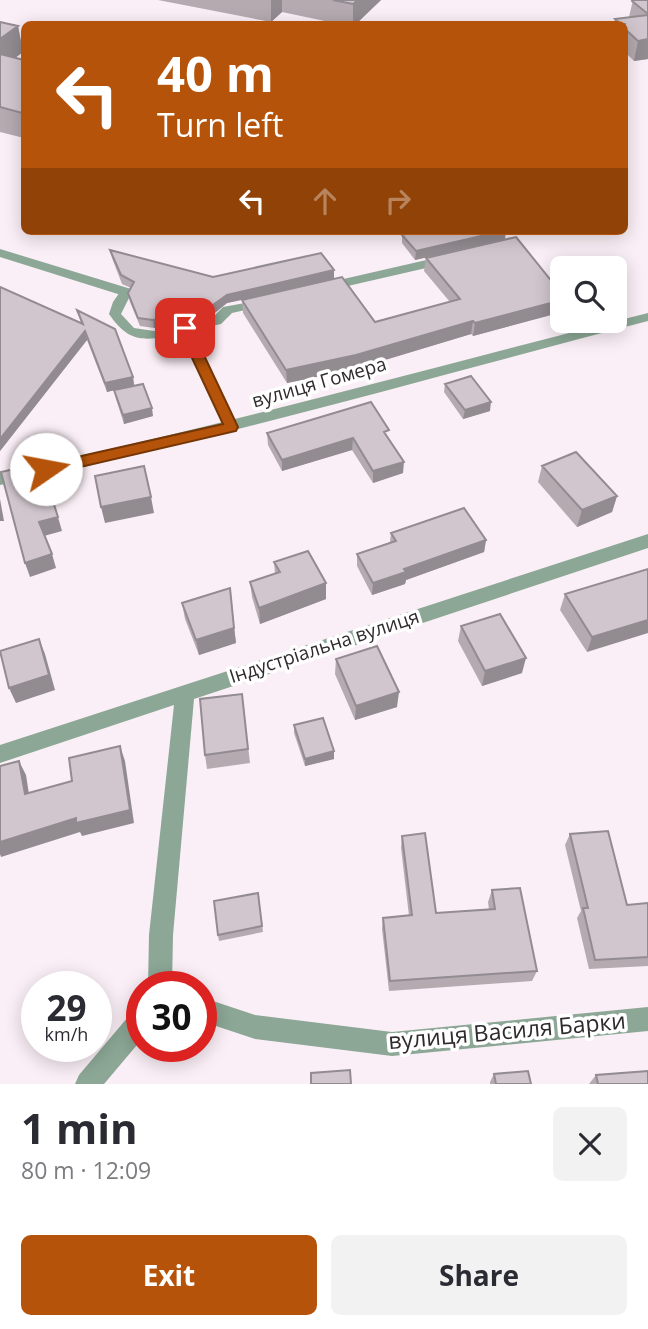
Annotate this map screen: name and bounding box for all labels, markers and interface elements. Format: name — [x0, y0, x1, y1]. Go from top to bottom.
text: 40 m — [157, 40, 274, 106]
icon: left — [42, 49, 133, 140]
text: Turn left — [157, 103, 283, 146]
icon: left — [233, 182, 271, 220]
icon: ahead — [306, 182, 344, 220]
icon: right — [379, 182, 417, 220]
map controls — [550, 256, 627, 333]
button: search — [550, 256, 627, 333]
pin — [155, 298, 215, 358]
icon: arrive — [166, 309, 204, 347]
street label: вулиця Гомера — [249, 350, 389, 414]
position arrow — [9, 432, 83, 506]
street label: Індустріальна вулиця — [226, 603, 422, 689]
speed limit sign: 30 — [126, 971, 217, 1062]
text: 29 — [46, 984, 87, 1031]
street label: вулиця Василя Барки — [387, 1004, 627, 1056]
text: km/h — [45, 1022, 88, 1046]
text: 1 min — [21, 1099, 138, 1156]
button: close — [553, 1107, 627, 1181]
text: 80 m · 12:09 — [21, 1154, 151, 1186]
button: Exit — [21, 1235, 317, 1315]
button: Share — [331, 1235, 627, 1315]

